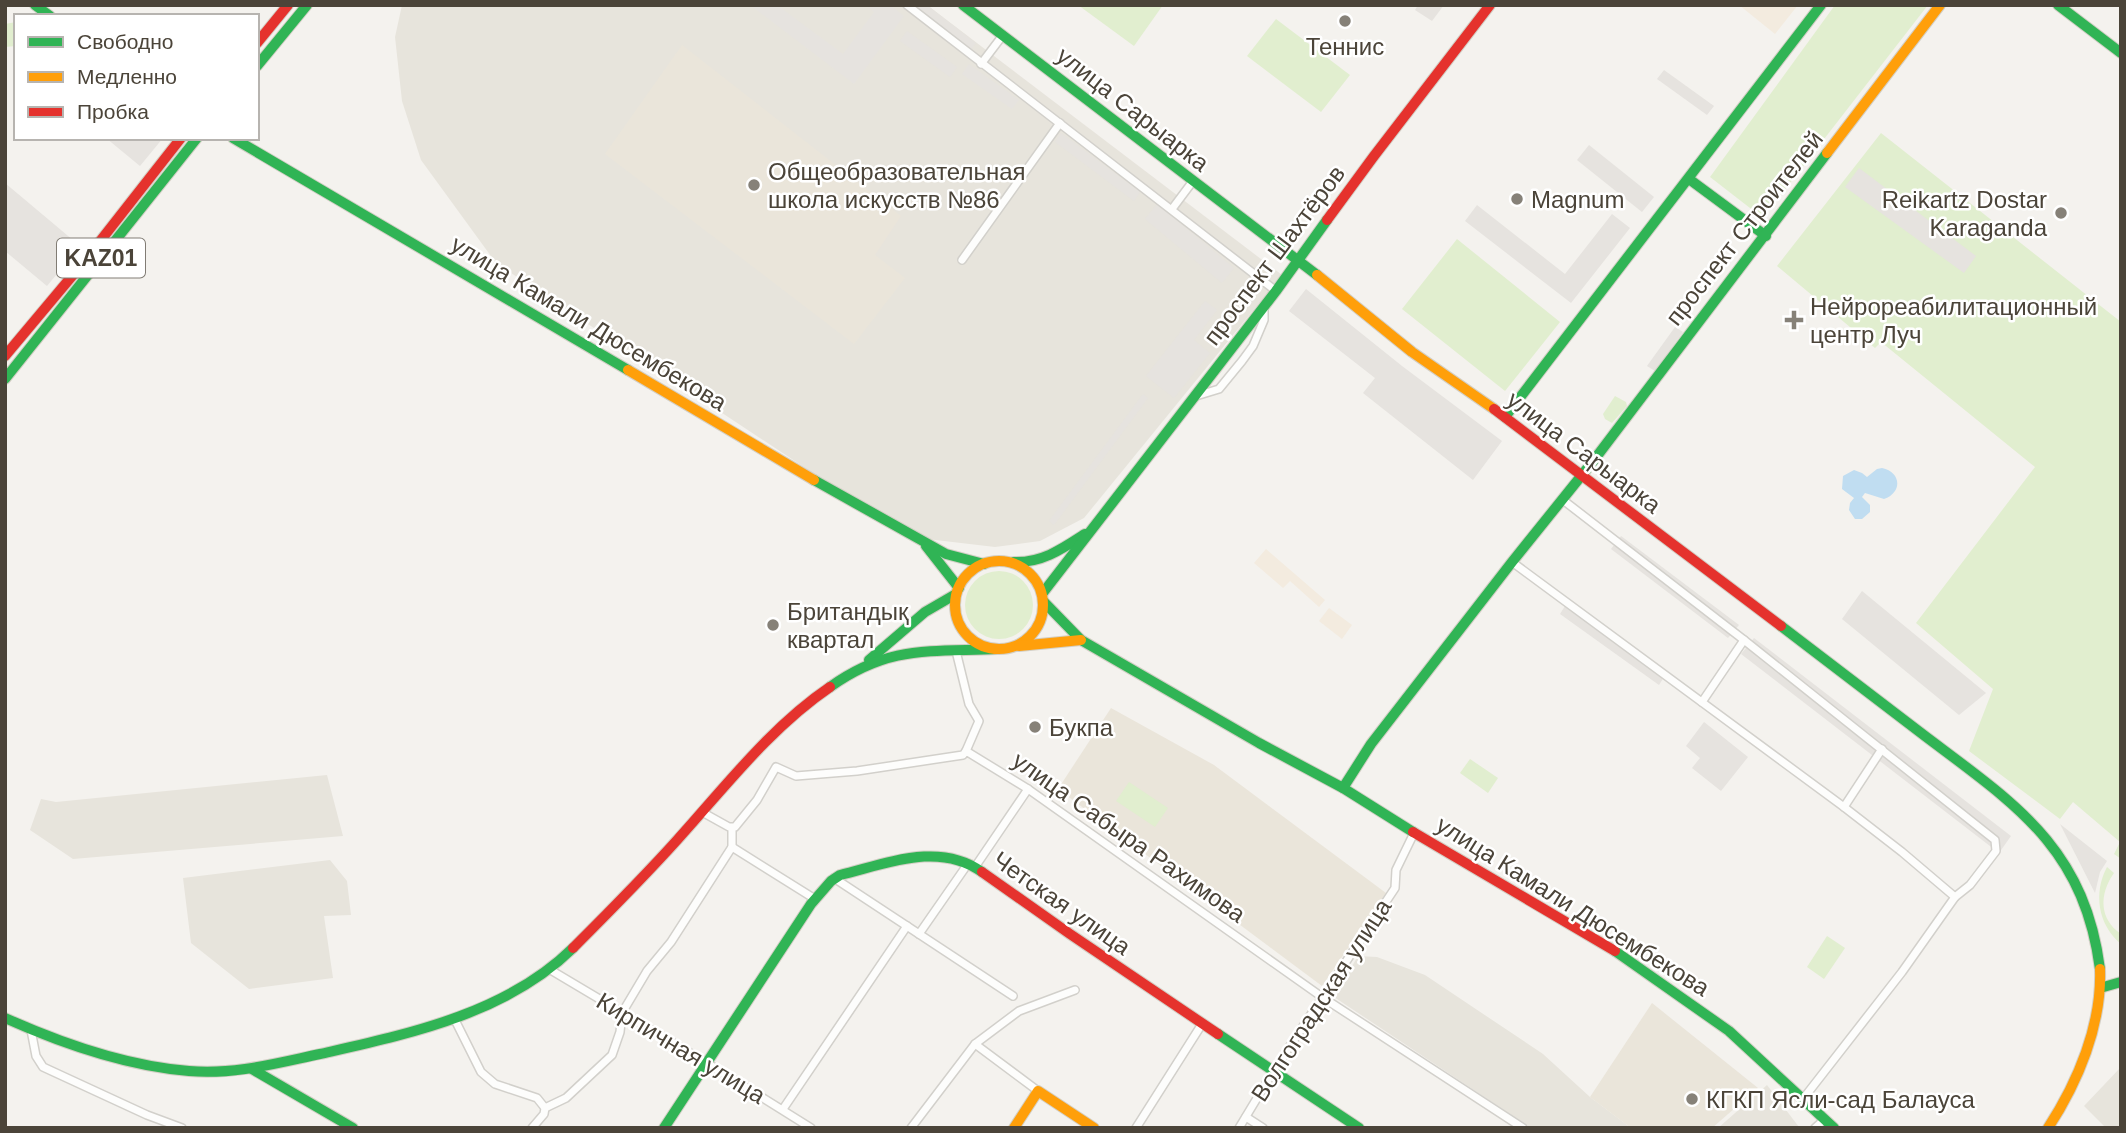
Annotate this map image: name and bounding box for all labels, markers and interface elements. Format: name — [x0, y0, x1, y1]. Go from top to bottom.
marker: Теннис — [1337, 13, 1353, 29]
legend — [14, 14, 259, 140]
text: Свободно — [77, 30, 174, 53]
place label: Теннис — [1306, 33, 1384, 60]
street label: улица Сарыарка — [1052, 41, 1215, 177]
text: Медленно — [77, 65, 177, 88]
text: Пробка — [77, 100, 149, 123]
street label: проспект Строителей — [1660, 126, 1828, 330]
place label: Общеобразовательная школа искусств №86 — [768, 158, 1026, 213]
street label: проспект Шахтёров — [1198, 160, 1350, 350]
marker: Общеобразовательная школа искусств №86 — [746, 177, 762, 193]
place label: Magnum — [1531, 186, 1624, 213]
place label: Reikartz Dostar Karaganda — [1882, 186, 2048, 241]
marker: Magnum — [1509, 191, 1525, 207]
marker: Reikartz Dostar Karaganda — [2053, 205, 2069, 221]
street label: улица Камали Дюсембекова — [446, 230, 732, 416]
road number: KАZ01 — [57, 238, 145, 278]
place label: Нейрореабилитационный центр Луч — [1810, 293, 2097, 348]
marker: Нейрореабилитационный центр Луч — [1784, 310, 1804, 330]
street label: улица Сарыарка — [1502, 385, 1667, 519]
place label: Британдық квартал — [787, 598, 909, 653]
marker: Британдық квартал — [765, 617, 781, 633]
place label: Букпа — [1049, 714, 1114, 741]
marker: Букпа — [1027, 719, 1043, 735]
street label: улица Сабыра Рахимова — [1008, 746, 1251, 928]
street label: улица Камали Дюсембекова — [1432, 811, 1715, 1002]
street label: Четская улица — [988, 846, 1136, 961]
street label: Волгоградская улица — [1245, 893, 1397, 1106]
street label: Кирпичная улица — [592, 987, 771, 1109]
place label: КГКП Ясли-сад Балауса — [1706, 1086, 1976, 1113]
marker: КГКП Ясли-сад Балауса — [1684, 1091, 1700, 1107]

